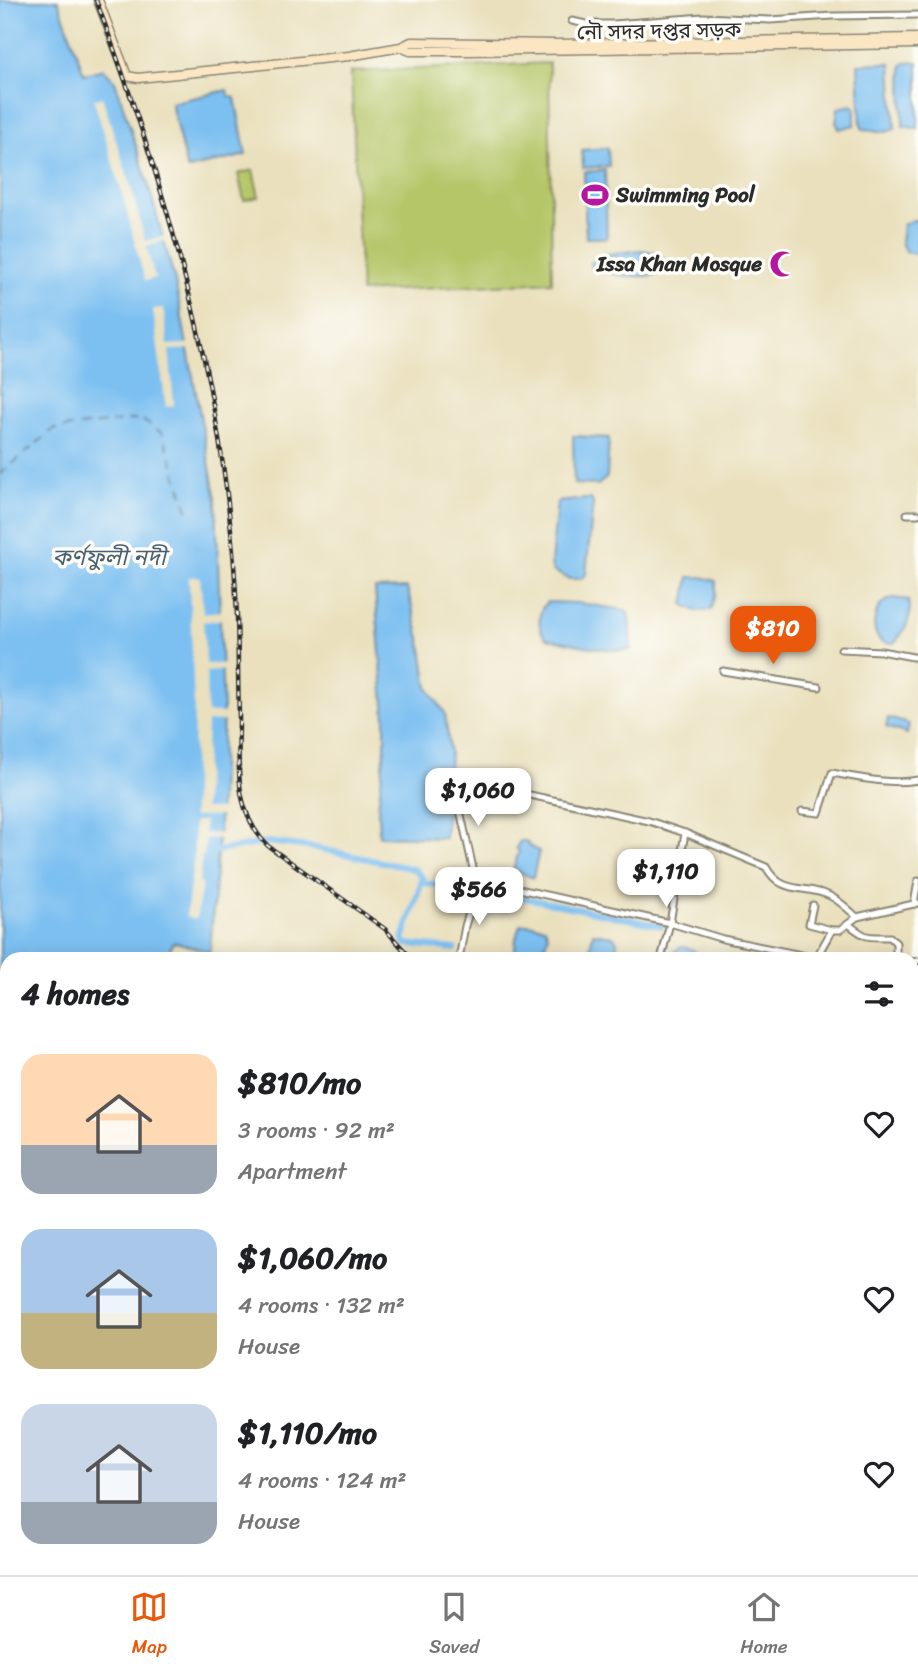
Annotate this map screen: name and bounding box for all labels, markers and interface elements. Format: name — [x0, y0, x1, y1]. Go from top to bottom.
street label: নৌ সদর দপ্তর সড়ক — [576, 11, 743, 51]
place label: Swimming Pool — [615, 176, 756, 214]
sports icon: Swimming Pool — [580, 180, 610, 210]
place label: Issa Khan Mosque — [596, 245, 762, 283]
mosque icon: Issa Khan Mosque — [768, 249, 798, 279]
water label: কর্ণফুলী নদী — [52, 537, 170, 578]
pin: $810 — [732, 606, 814, 666]
text: $810 — [746, 608, 800, 649]
pin: $1,060 — [421, 768, 535, 828]
text: $1,060 — [441, 770, 515, 811]
pin: $1,110 — [609, 850, 723, 909]
text: $1,110 — [633, 851, 699, 892]
pin: $566 — [438, 867, 520, 927]
text: $566 — [451, 869, 507, 910]
text: 4 homes — [21, 967, 129, 1021]
icon: filters — [860, 975, 898, 1013]
text: $810/mo — [238, 1056, 361, 1110]
icon: home — [77, 1082, 161, 1166]
icon: heart — [860, 1105, 898, 1143]
text: 3 rooms · 92 m² — [238, 1110, 395, 1151]
text: Apartment — [238, 1151, 347, 1192]
text: $1,060/mo — [238, 1231, 387, 1285]
icon: home — [77, 1257, 161, 1341]
icon: heart — [860, 1280, 898, 1318]
text: 4 rooms · 132 m² — [238, 1285, 405, 1326]
text: House — [238, 1326, 300, 1367]
text: $1,110/mo — [238, 1406, 377, 1460]
icon: home — [77, 1432, 161, 1516]
icon: heart — [860, 1455, 898, 1493]
text: 4 rooms · 124 m² — [238, 1460, 407, 1501]
text: House — [238, 1501, 300, 1542]
tab: Map — [130, 1588, 168, 1663]
tab: Saved — [429, 1588, 479, 1663]
tab: Home — [740, 1588, 788, 1663]

